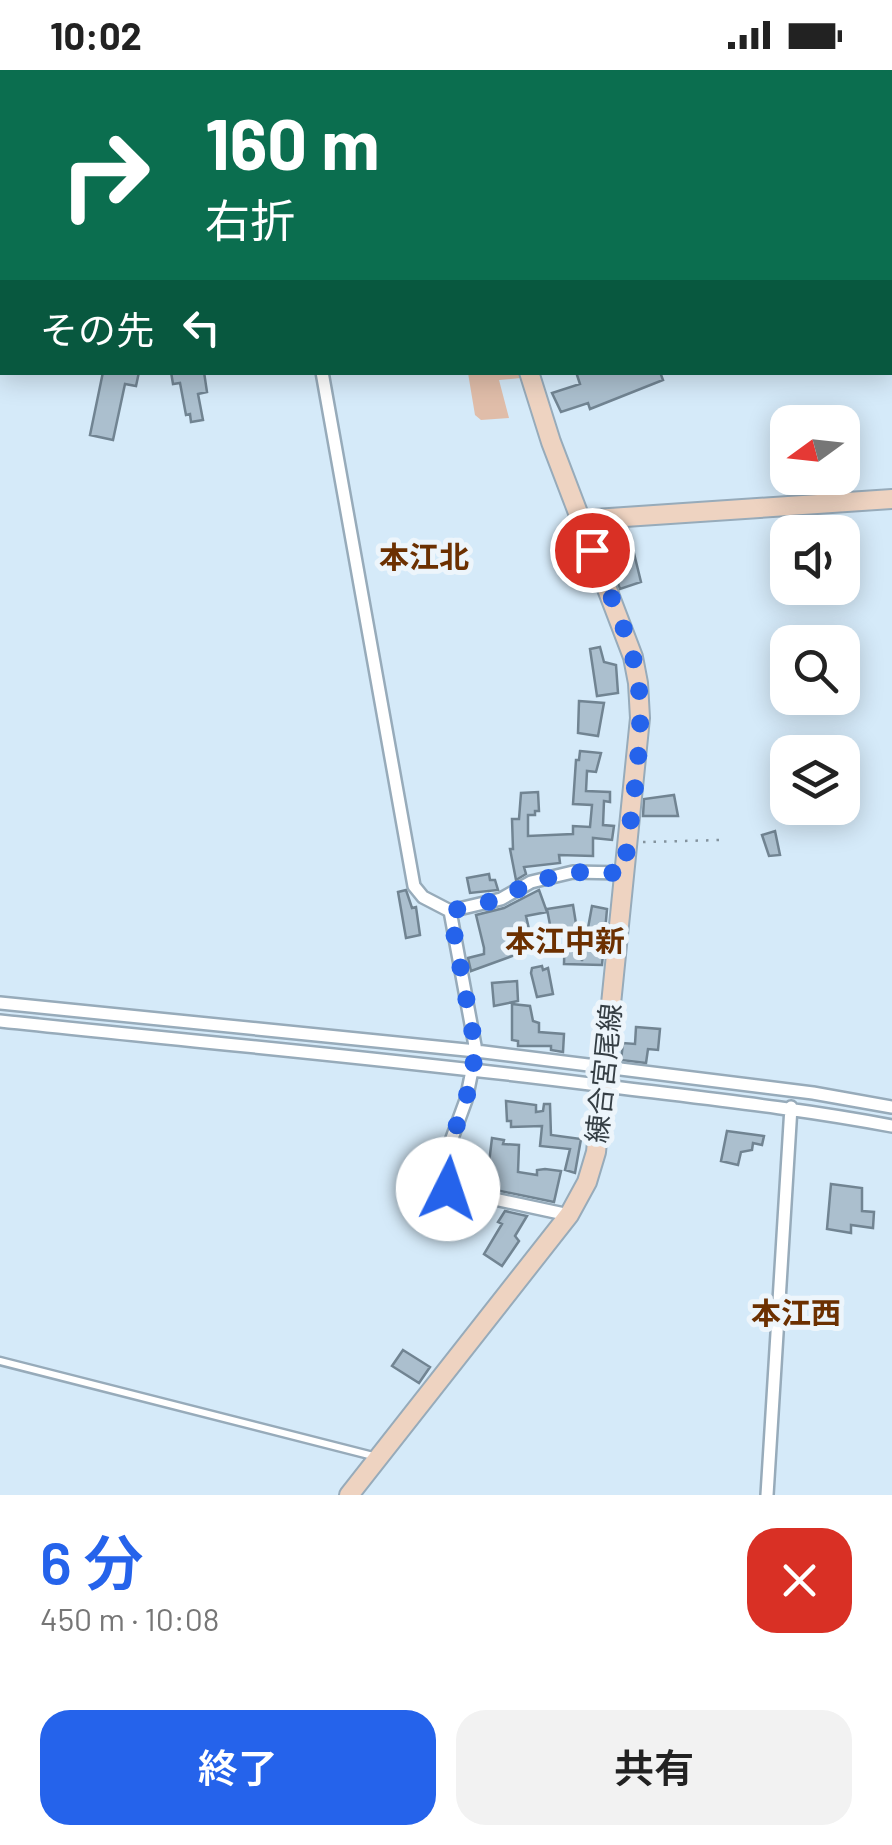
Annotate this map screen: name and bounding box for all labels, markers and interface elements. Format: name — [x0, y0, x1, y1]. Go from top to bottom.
text: 10:02 — [50, 12, 142, 58]
text: 160 m — [205, 100, 380, 184]
icon: right — [40, 110, 170, 240]
text: 右折 — [205, 192, 295, 246]
icon: left — [174, 300, 229, 355]
text: その先 — [40, 306, 154, 352]
north arrow — [770, 405, 860, 495]
map controls — [770, 405, 860, 825]
pin — [550, 508, 635, 593]
button: sound — [770, 515, 860, 605]
icon: arrive — [565, 523, 620, 578]
district label: 本江北 — [379, 538, 469, 574]
button: search — [770, 625, 860, 715]
button: layers — [770, 735, 860, 825]
district label: 本江中新 — [505, 922, 625, 958]
street label: 練合宮尾線 — [579, 1002, 627, 1144]
position arrow — [396, 1137, 500, 1241]
district label: 本江西 — [751, 1294, 841, 1330]
text: 6 分 — [40, 1525, 144, 1597]
button: close — [747, 1528, 852, 1633]
text: 450 m · 10:08 — [40, 1599, 219, 1637]
button: 終了 — [40, 1710, 436, 1825]
button: 共有 — [456, 1710, 852, 1825]

